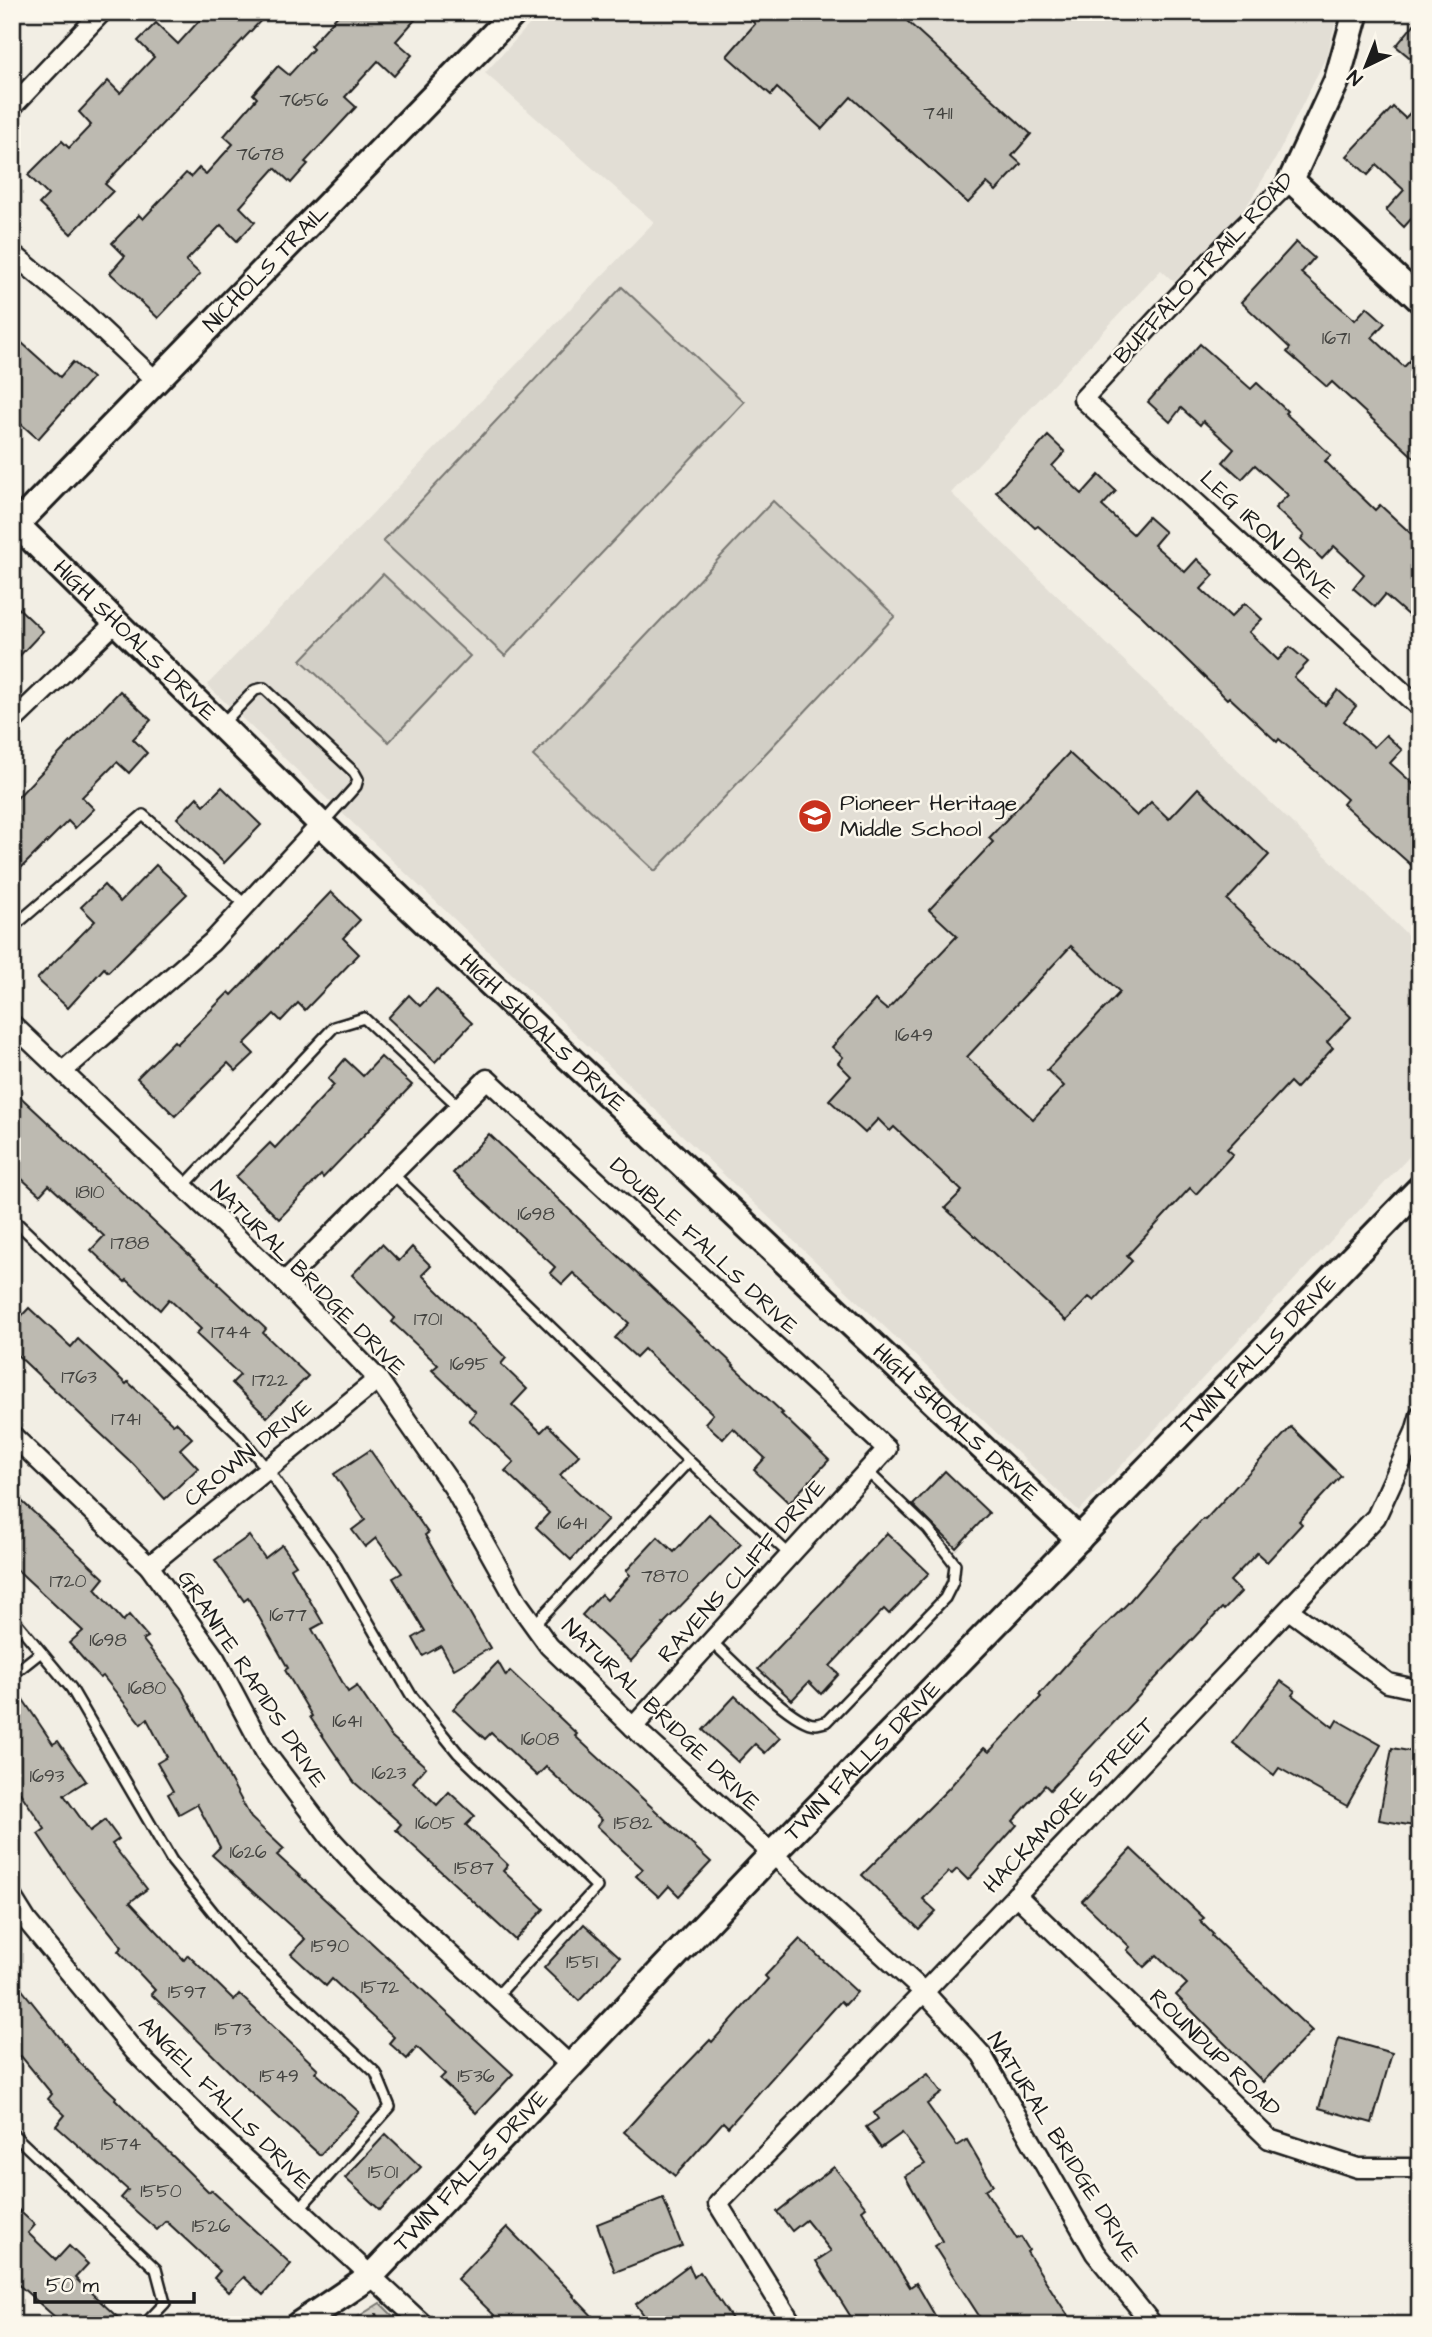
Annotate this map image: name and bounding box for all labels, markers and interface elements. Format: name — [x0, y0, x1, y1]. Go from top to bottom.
north arrow — [1330, 32, 1400, 102]
text: N — [1342, 63, 1369, 91]
house number: 7656 — [280, 87, 329, 114]
house number: 7411 — [923, 100, 953, 127]
house number: 7678 — [236, 141, 284, 168]
street label: BUFFALO TRAIL ROAD — [1106, 165, 1302, 371]
street label: NICHOLS TRAIL — [196, 197, 336, 340]
house number: 1671 — [1322, 325, 1351, 352]
street label: LEG IRON DRIVE — [1193, 463, 1344, 607]
street label: HIGH SHOALS DRIVE — [46, 553, 224, 729]
place label: Pioneer Heritage Middle School — [840, 787, 1017, 845]
school or university icon: Pioneer Heritage Middle School — [796, 797, 834, 835]
street label: HIGH SHOALS DRIVE — [452, 946, 633, 1120]
house number: 1649 — [895, 1022, 933, 1049]
street label: DOUBLE FALLS DRIVE — [603, 1150, 806, 1342]
street label: NATURAL BRIDGE DRIVE — [203, 1173, 413, 1383]
house number: 1810 — [75, 1179, 105, 1206]
house number: 1698 — [517, 1201, 555, 1228]
house number: 1788 — [111, 1230, 149, 1257]
street label: TWIN FALLS DRIVE — [1172, 1267, 1344, 1442]
house number: 1701 — [414, 1306, 443, 1333]
house number: 1744 — [211, 1319, 251, 1346]
street label: HIGH SHOALS DRIVE — [865, 1336, 1046, 1509]
house number: 1695 — [450, 1351, 489, 1378]
house number: 1763 — [61, 1364, 97, 1391]
house number: 1722 — [252, 1367, 288, 1394]
street label: CROWN DRIVE — [177, 1391, 319, 1515]
house number: 1741 — [111, 1406, 141, 1433]
street label: RAVENS CLIFF DRIVE — [651, 1472, 833, 1670]
house number: 1641 — [557, 1510, 587, 1537]
house number: 7870 — [641, 1563, 689, 1590]
street label: GRANITE RAPIDS DRIVE — [170, 1564, 335, 1794]
house number: 1720 — [50, 1568, 87, 1595]
house number: 1677 — [269, 1602, 307, 1629]
street label: NATURAL BRIDGE DRIVE — [554, 1611, 768, 1819]
house number: 1698 — [89, 1627, 127, 1654]
street label: TWIN FALLS DRIVE — [777, 1673, 948, 1848]
house number: 1680 — [128, 1675, 166, 1702]
house number: 1641 — [332, 1708, 362, 1735]
street label: HACKAMORE STREET — [976, 1709, 1162, 1900]
house number: 1608 — [521, 1726, 559, 1753]
house number: 1623 — [372, 1760, 407, 1787]
house number: 1693 — [30, 1763, 65, 1790]
house number: 1605 — [415, 1810, 455, 1837]
house number: 1582 — [613, 1810, 653, 1837]
house number: 1626 — [229, 1839, 267, 1866]
house number: 1587 — [454, 1855, 494, 1882]
house number: 1590 — [311, 1933, 349, 1960]
house number: 1551 — [566, 1949, 598, 1976]
house number: 1572 — [361, 1974, 399, 2001]
house number: 1597 — [168, 1979, 207, 2006]
street label: ROUNDUP ROAD — [1142, 1982, 1288, 2124]
street label: ANGEL FALLS DRIVE — [131, 2009, 319, 2197]
house number: 1573 — [214, 2016, 252, 2043]
street label: NATURAL BRIDGE DRIVE — [979, 2026, 1147, 2268]
house number: 1549 — [259, 2063, 299, 2090]
house number: 1536 — [457, 2063, 495, 2090]
street label: TWIN FALLS DRIVE — [386, 2083, 556, 2259]
house number: 1574 — [101, 2131, 141, 2158]
house number: 1501 — [368, 2159, 399, 2186]
house number: 1550 — [140, 2178, 182, 2205]
house number: 1526 — [192, 2213, 230, 2240]
scale bar — [35, 2260, 194, 2304]
text: 50 m — [46, 2271, 100, 2300]

